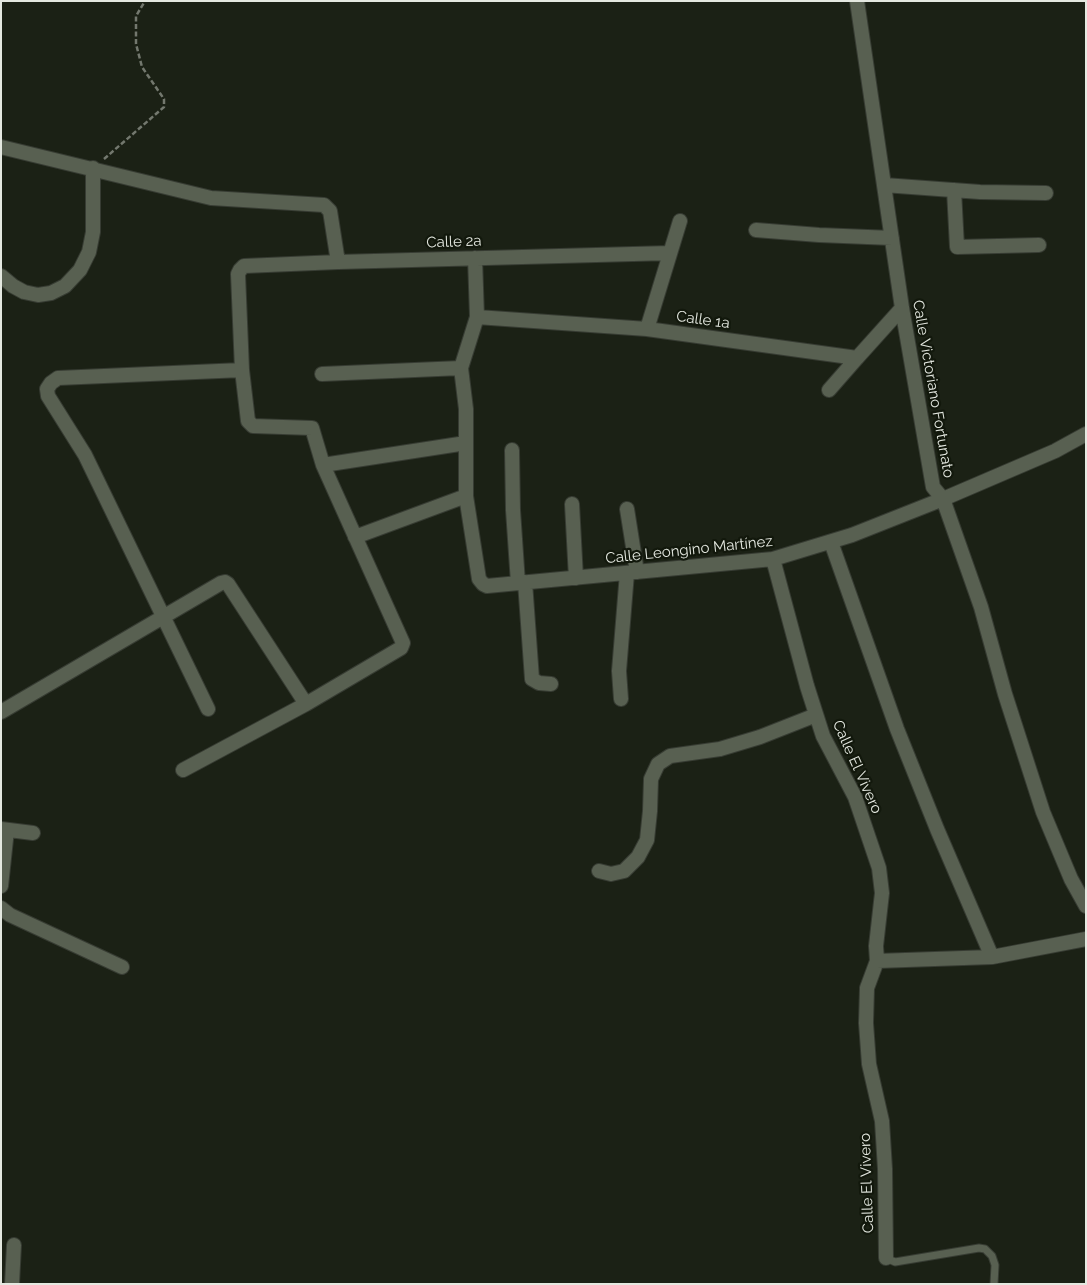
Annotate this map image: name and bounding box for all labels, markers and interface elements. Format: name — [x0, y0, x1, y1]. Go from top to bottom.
street label: Calle 2a — [426, 232, 482, 252]
street label: Calle Victoriano Fortunato — [908, 299, 958, 479]
street label: Calle 1a — [675, 307, 731, 333]
street label: Calle Leongino Martínez — [605, 532, 773, 568]
street label: Calle El Vivero — [828, 718, 886, 816]
street label: Calle El Vivero — [856, 1133, 878, 1233]

